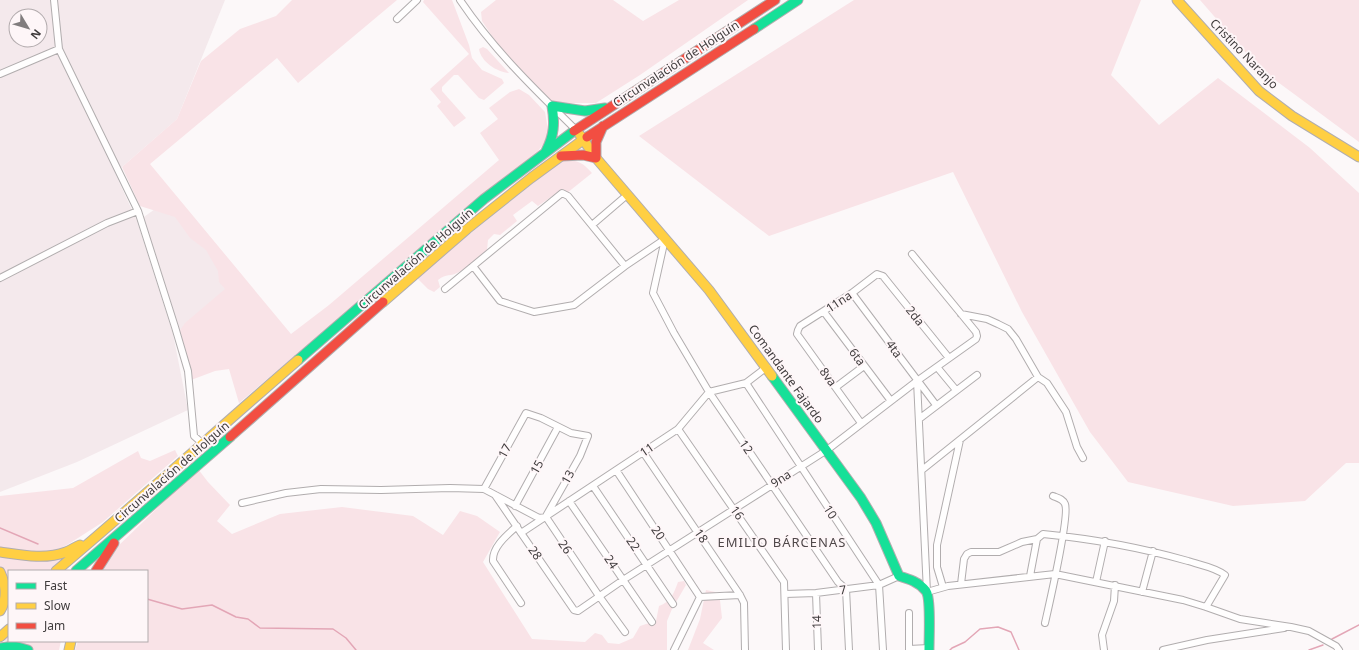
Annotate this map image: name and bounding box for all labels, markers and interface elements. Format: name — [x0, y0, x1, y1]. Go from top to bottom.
north arrow — [8, 8, 48, 48]
street label: Cristino Naranjo — [1206, 15, 1282, 93]
street label: Circunvalación de Holguín — [609, 16, 742, 111]
text: N — [28, 26, 45, 43]
street label: Circunvalación de Holguín — [355, 204, 477, 313]
street label: 11na — [822, 287, 855, 316]
street label: 2da — [902, 302, 929, 329]
street label: Comandante Fajardo — [745, 321, 828, 426]
street label: 4ta — [882, 336, 907, 361]
street label: 6ta — [845, 344, 870, 369]
street label: 8va — [816, 364, 841, 390]
street label: Circunvalación de Holguín — [111, 417, 233, 526]
street label: 12 — [736, 436, 757, 457]
street label: 11 — [636, 439, 657, 460]
street label: 17 — [494, 441, 515, 461]
street label: 15 — [526, 457, 547, 477]
street label: 9na — [767, 466, 794, 491]
street label: 13 — [557, 467, 578, 487]
street label: 10 — [820, 501, 841, 522]
street label: 16 — [727, 502, 748, 523]
street label: 20 — [648, 522, 669, 543]
street label: 18 — [691, 525, 712, 546]
street label: 22 — [623, 533, 644, 554]
district label: EMILIO BÁRCENAS — [718, 533, 846, 551]
street label: 26 — [555, 536, 576, 557]
street label: 28 — [525, 542, 546, 563]
street label: 24 — [601, 551, 622, 572]
legend — [8, 570, 148, 642]
text: Fast — [44, 577, 68, 594]
street label: 7 — [838, 581, 848, 598]
text: Slow — [44, 597, 71, 614]
street label: 14 — [808, 615, 825, 629]
text: Jam — [43, 617, 65, 634]

